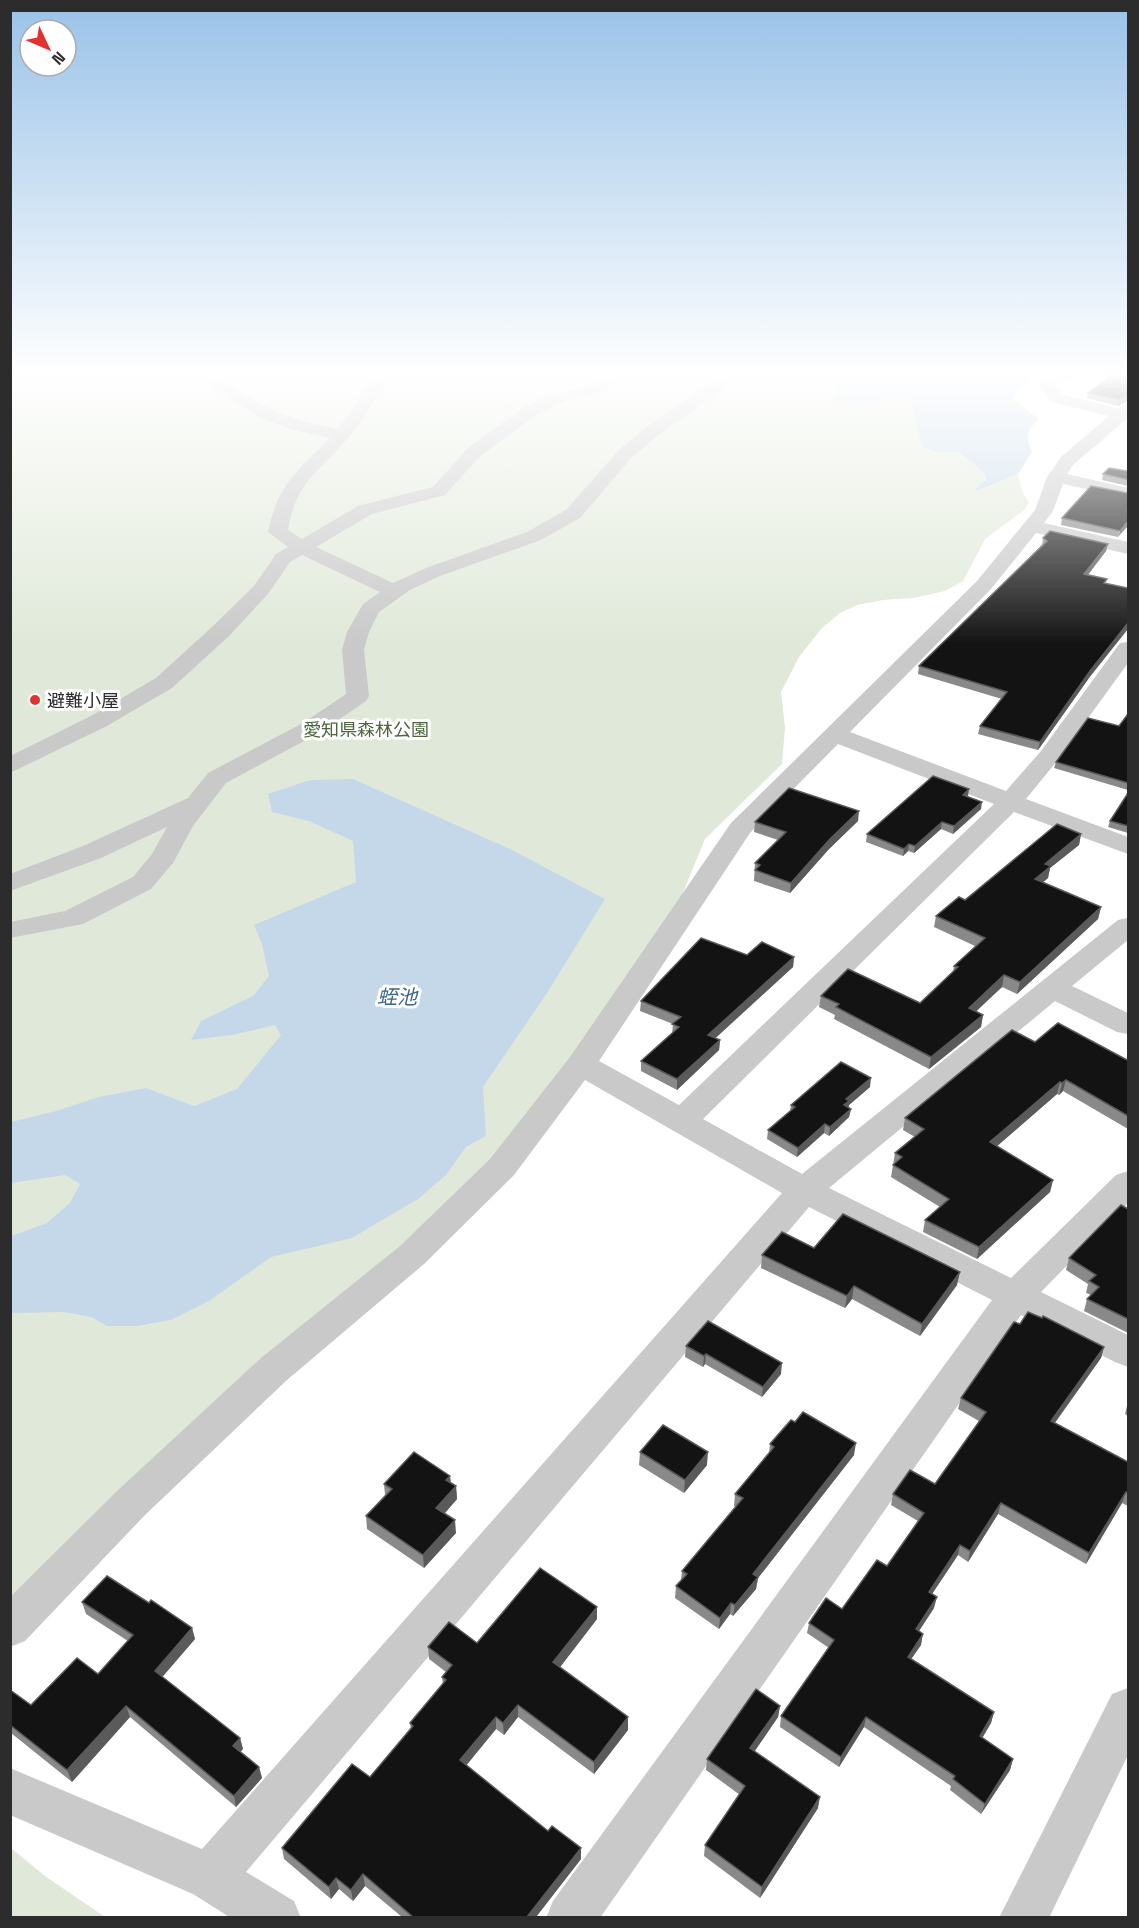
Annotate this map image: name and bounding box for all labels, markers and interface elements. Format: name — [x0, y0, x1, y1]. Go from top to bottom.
north arrow — [18, 18, 78, 78]
text: N — [47, 47, 70, 69]
place label: 避難小屋 — [47, 689, 119, 712]
marker: 避難小屋 — [28, 693, 42, 707]
park label: 愛知県森林公園 — [303, 718, 429, 741]
water label: 蛭池 — [377, 984, 419, 1010]

